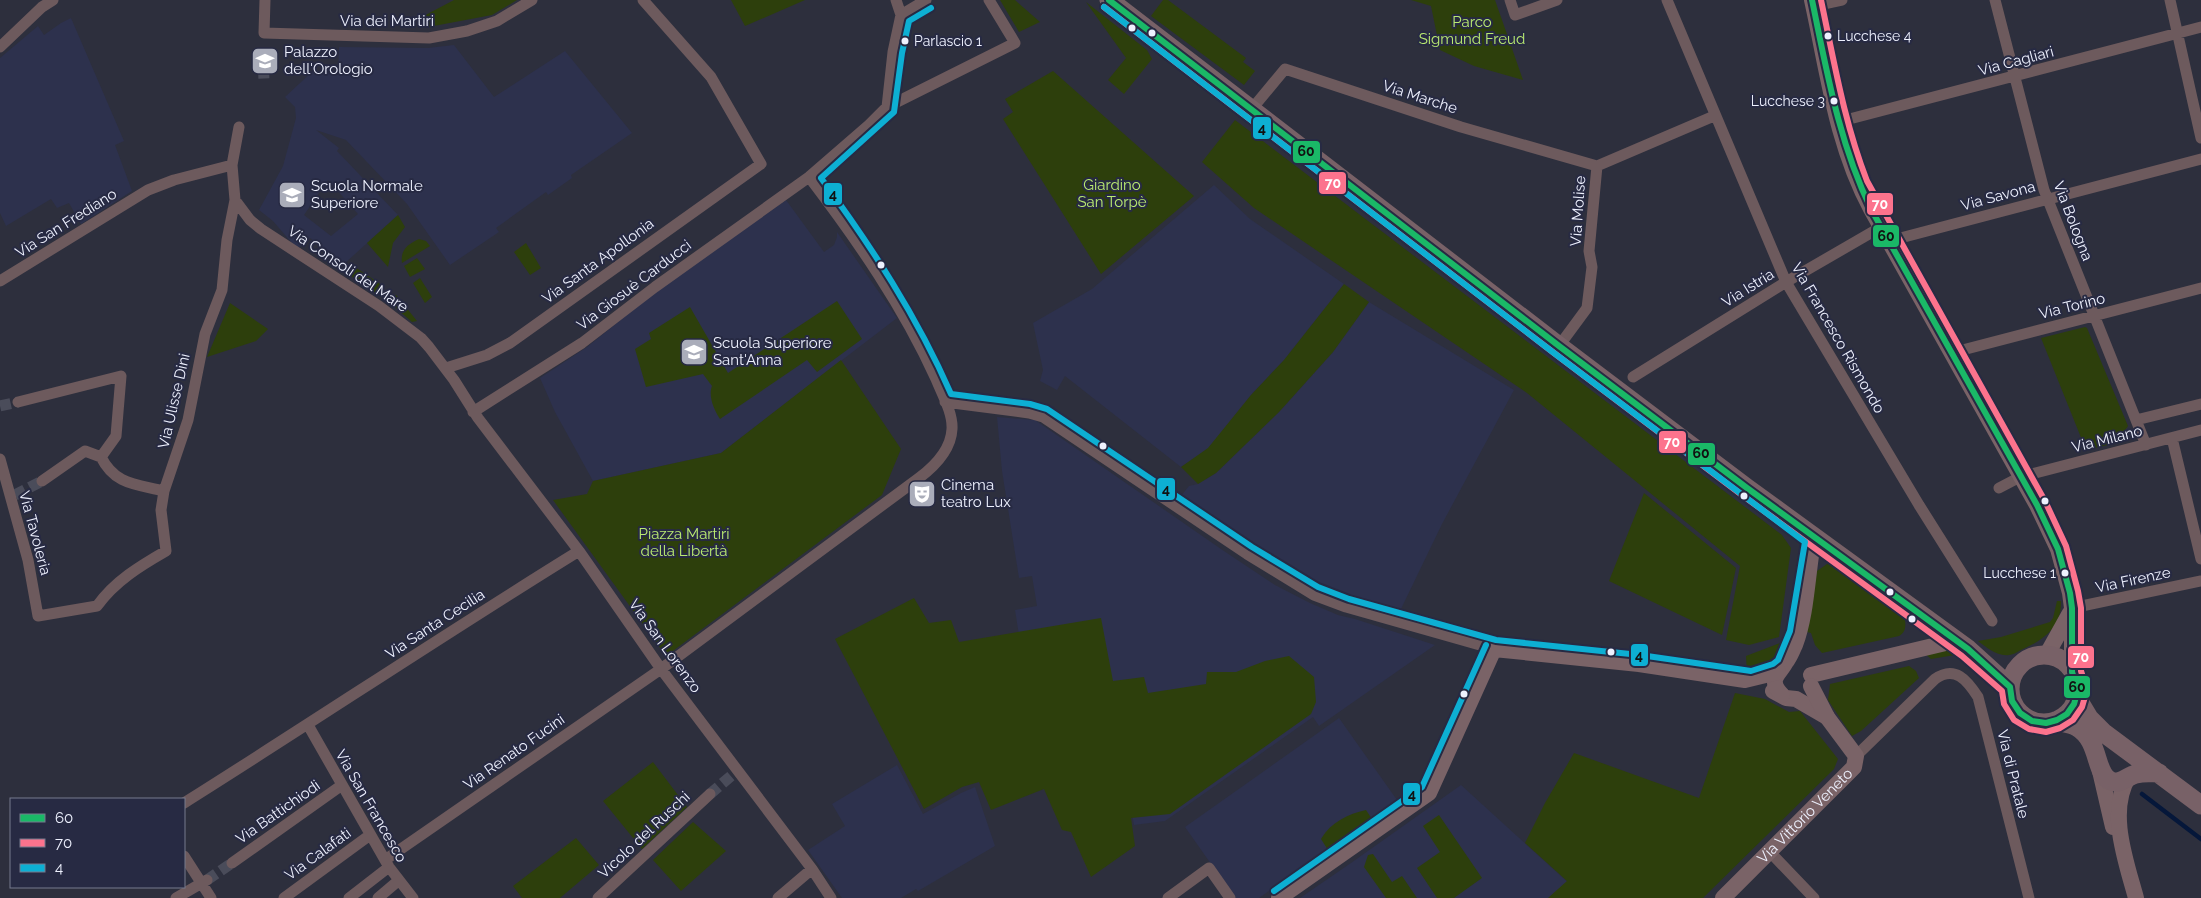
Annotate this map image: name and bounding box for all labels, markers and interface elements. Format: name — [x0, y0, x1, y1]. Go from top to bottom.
street label: Via dei Martiri — [340, 12, 434, 30]
park label: Parco Sigmund Freud — [1419, 13, 1525, 48]
unlabelled marker — [1127, 23, 1137, 33]
unlabelled marker — [1147, 28, 1157, 38]
place label: Lucchese 4 — [1837, 28, 1912, 44]
marker: Lucchese 4 — [1823, 31, 1833, 41]
place label: Parlascio 1 — [914, 33, 982, 49]
marker: Parlascio 1 — [900, 36, 910, 46]
street label: Via Cagliari — [1976, 42, 2056, 80]
place label: Palazzo dell'Orologio — [284, 43, 373, 78]
school or university icon: Palazzo dell'Orologio — [250, 46, 280, 76]
street label: Via Marche — [1380, 76, 1460, 118]
place label: Lucchese 3 — [1751, 93, 1825, 109]
marker: Lucchese 3 — [1829, 96, 1839, 106]
line badge: 4 — [1252, 116, 1272, 140]
text: 4 — [1258, 120, 1266, 136]
line badge: 60 — [1292, 140, 1321, 164]
text: 60 — [1297, 143, 1315, 159]
line badge: 70 — [1318, 171, 1347, 195]
text: 70 — [1325, 175, 1341, 191]
street label: Via Molise — [1567, 175, 1589, 247]
park label: Giardino San Torpè — [1077, 176, 1147, 211]
place label: Scuola Normale Superiore — [311, 177, 423, 212]
street label: Via Savona — [1959, 177, 2037, 215]
street label: Via Bologna — [2050, 179, 2096, 263]
school or university icon: Scuola Normale Superiore — [277, 180, 307, 210]
line badge: 4 — [823, 182, 843, 206]
street label: Via San Frediano — [12, 185, 120, 261]
text: 4 — [829, 186, 837, 202]
line badge: 70 — [1866, 192, 1894, 216]
text: 70 — [1872, 196, 1888, 212]
street label: Via Santa Apollonia — [539, 214, 657, 308]
street label: Via Consoli del Mare — [284, 222, 412, 316]
line badge: 60 — [1872, 224, 1900, 248]
text: 60 — [1877, 228, 1895, 244]
street label: Via Giosuè Carducci — [573, 236, 695, 334]
street label: Via Francesco Rismondo — [1787, 259, 1889, 417]
unlabelled marker — [876, 260, 886, 270]
street label: Via Istria — [1719, 265, 1777, 311]
street label: Via Torino — [2037, 289, 2107, 323]
place label: Scuola Superiore Sant'Anna — [713, 334, 832, 369]
school or university icon: Scuola Superiore Sant'Anna — [679, 337, 709, 367]
street label: Via Ulisse Dini — [154, 352, 194, 450]
street label: Via Milano — [2070, 422, 2144, 456]
line badge: 70 — [1658, 430, 1687, 454]
text: 70 — [1664, 434, 1680, 450]
unlabelled marker — [1098, 441, 1108, 451]
line badge: 60 — [1687, 442, 1716, 466]
text: 60 — [1692, 445, 1710, 461]
place label: Cinema teatro Lux — [941, 476, 1011, 511]
line badge: 4 — [1156, 477, 1176, 501]
theatre icon: Cinema teatro Lux — [907, 479, 937, 509]
text: 4 — [1162, 481, 1170, 497]
street label: Via Tavoleria — [15, 489, 55, 577]
unlabelled marker — [1739, 491, 1749, 501]
unlabelled marker — [2040, 496, 2050, 506]
park label: Piazza Martiri della Libertà — [639, 525, 729, 560]
street label: Via Firenze — [2094, 563, 2172, 597]
place label: Lucchese 1 — [1983, 565, 2056, 581]
marker: Lucchese 1 — [2060, 568, 2070, 578]
street label: Via Santa Cecilia — [382, 585, 488, 663]
unlabelled marker — [1885, 587, 1895, 597]
street label: Via San Lorenzo — [625, 596, 705, 696]
unlabelled marker — [1907, 614, 1917, 624]
line badge: 4 — [1630, 643, 1649, 667]
line badge: 70 — [2067, 645, 2095, 669]
unlabelled marker — [1606, 647, 1616, 657]
text: 4 — [1635, 647, 1643, 663]
text: 70 — [2073, 649, 2089, 665]
line badge: 60 — [2063, 675, 2091, 699]
text: 60 — [2068, 679, 2086, 695]
unlabelled marker — [1459, 689, 1469, 699]
street label: Via Renato Fucini — [460, 710, 568, 794]
street label: Via di Pratale — [1993, 728, 2033, 820]
street label: Via San Francesco — [331, 747, 411, 866]
street label: Via Vittorio Veneto — [1754, 764, 1857, 867]
street label: Via Battichiodi — [232, 776, 324, 848]
line badge: 4 — [1402, 782, 1421, 806]
text: 4 — [1408, 786, 1416, 802]
street label: Vicolo del Ruschi — [594, 788, 694, 882]
legend — [10, 798, 185, 888]
text: 60 — [55, 809, 73, 827]
street label: Via Calafati — [281, 824, 355, 884]
text: 70 — [55, 834, 72, 852]
text: 4 — [55, 859, 63, 877]

